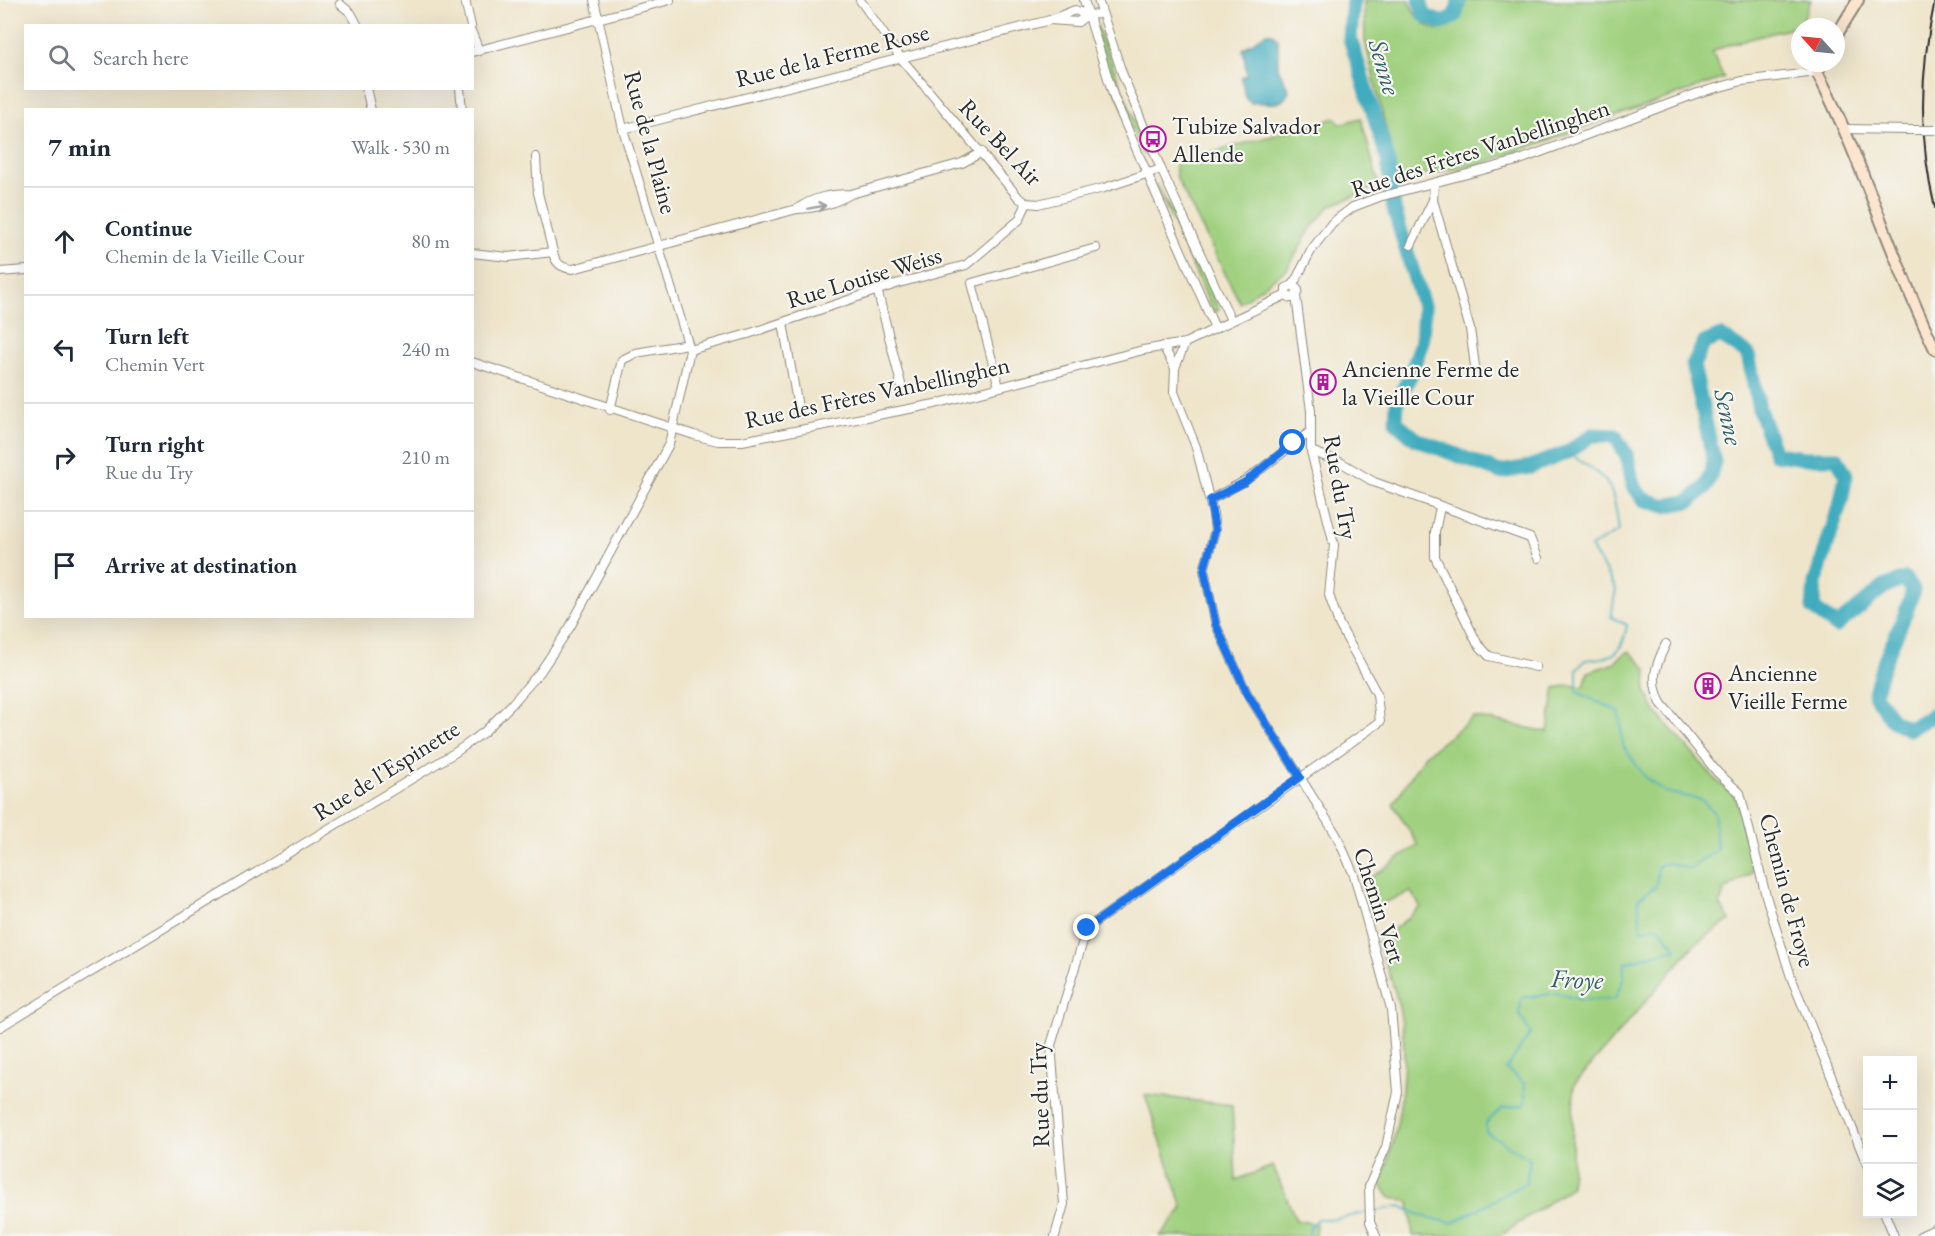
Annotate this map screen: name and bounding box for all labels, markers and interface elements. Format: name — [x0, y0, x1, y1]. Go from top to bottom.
street label: Rue de la Ferme Rose — [732, 16, 932, 94]
north arrow — [1791, 18, 1845, 72]
search box — [24, 24, 474, 90]
water label: Senne — [1361, 34, 1409, 100]
icon: search — [45, 41, 78, 74]
text: Search here — [93, 43, 188, 72]
street label: Rue de la Plaine — [617, 67, 685, 217]
street label: Rue des Frères Vanbellinghen — [1347, 91, 1614, 204]
street label: Rue Bel Air — [953, 92, 1049, 192]
place label: Tubize Salvador Allende — [1171, 110, 1320, 169]
bus stop icon: Tubize Salvador Allende — [1138, 124, 1168, 154]
text: 7 min — [48, 130, 111, 164]
text: Walk · 530 m — [351, 134, 450, 160]
one-way arrow — [807, 201, 827, 212]
text: Continue — [105, 214, 192, 243]
icon: ahead — [48, 225, 81, 258]
text: 80 m — [411, 228, 450, 254]
street label: Rue Louise Weiss — [783, 239, 945, 315]
text: Chemin de la Vieille Cour — [105, 243, 304, 269]
text: Turn left — [105, 322, 189, 351]
icon: left — [48, 333, 81, 366]
text: 240 m — [402, 336, 450, 362]
street label: Rue des Frères Vanbellinghen — [742, 349, 1013, 435]
text: Chemin Vert — [105, 351, 205, 377]
place label: Ancienne Ferme de la Vieille Cour — [1341, 353, 1519, 412]
building icon: Ancienne Ferme de la Vieille Cour — [1308, 367, 1338, 397]
water label: Senne — [1706, 385, 1752, 449]
route start — [1279, 429, 1305, 455]
text: Turn right — [105, 430, 204, 459]
street label: Rue du Try — [1317, 432, 1366, 542]
icon: right — [48, 441, 81, 474]
text: 210 m — [402, 444, 450, 470]
text: Rue du Try — [105, 459, 193, 485]
icon: arrive — [48, 549, 81, 582]
text: Arrive at destination — [105, 551, 297, 580]
place label: Ancienne Vieille Ferme — [1727, 657, 1847, 716]
building icon: Ancienne Vieille Ferme — [1693, 671, 1723, 701]
street label: Rue de l'Espinette — [307, 713, 465, 827]
street label: Chemin de Froye — [1753, 810, 1823, 970]
street label: Chemin Vert — [1347, 843, 1413, 967]
route end — [1073, 914, 1099, 940]
water label: Froye — [1549, 961, 1605, 997]
street label: Rue du Try — [1022, 1041, 1056, 1148]
map controls — [1863, 1056, 1917, 1218]
button: + — [1863, 1056, 1917, 1110]
button: − — [1863, 1110, 1917, 1164]
button: layers — [1863, 1164, 1917, 1218]

